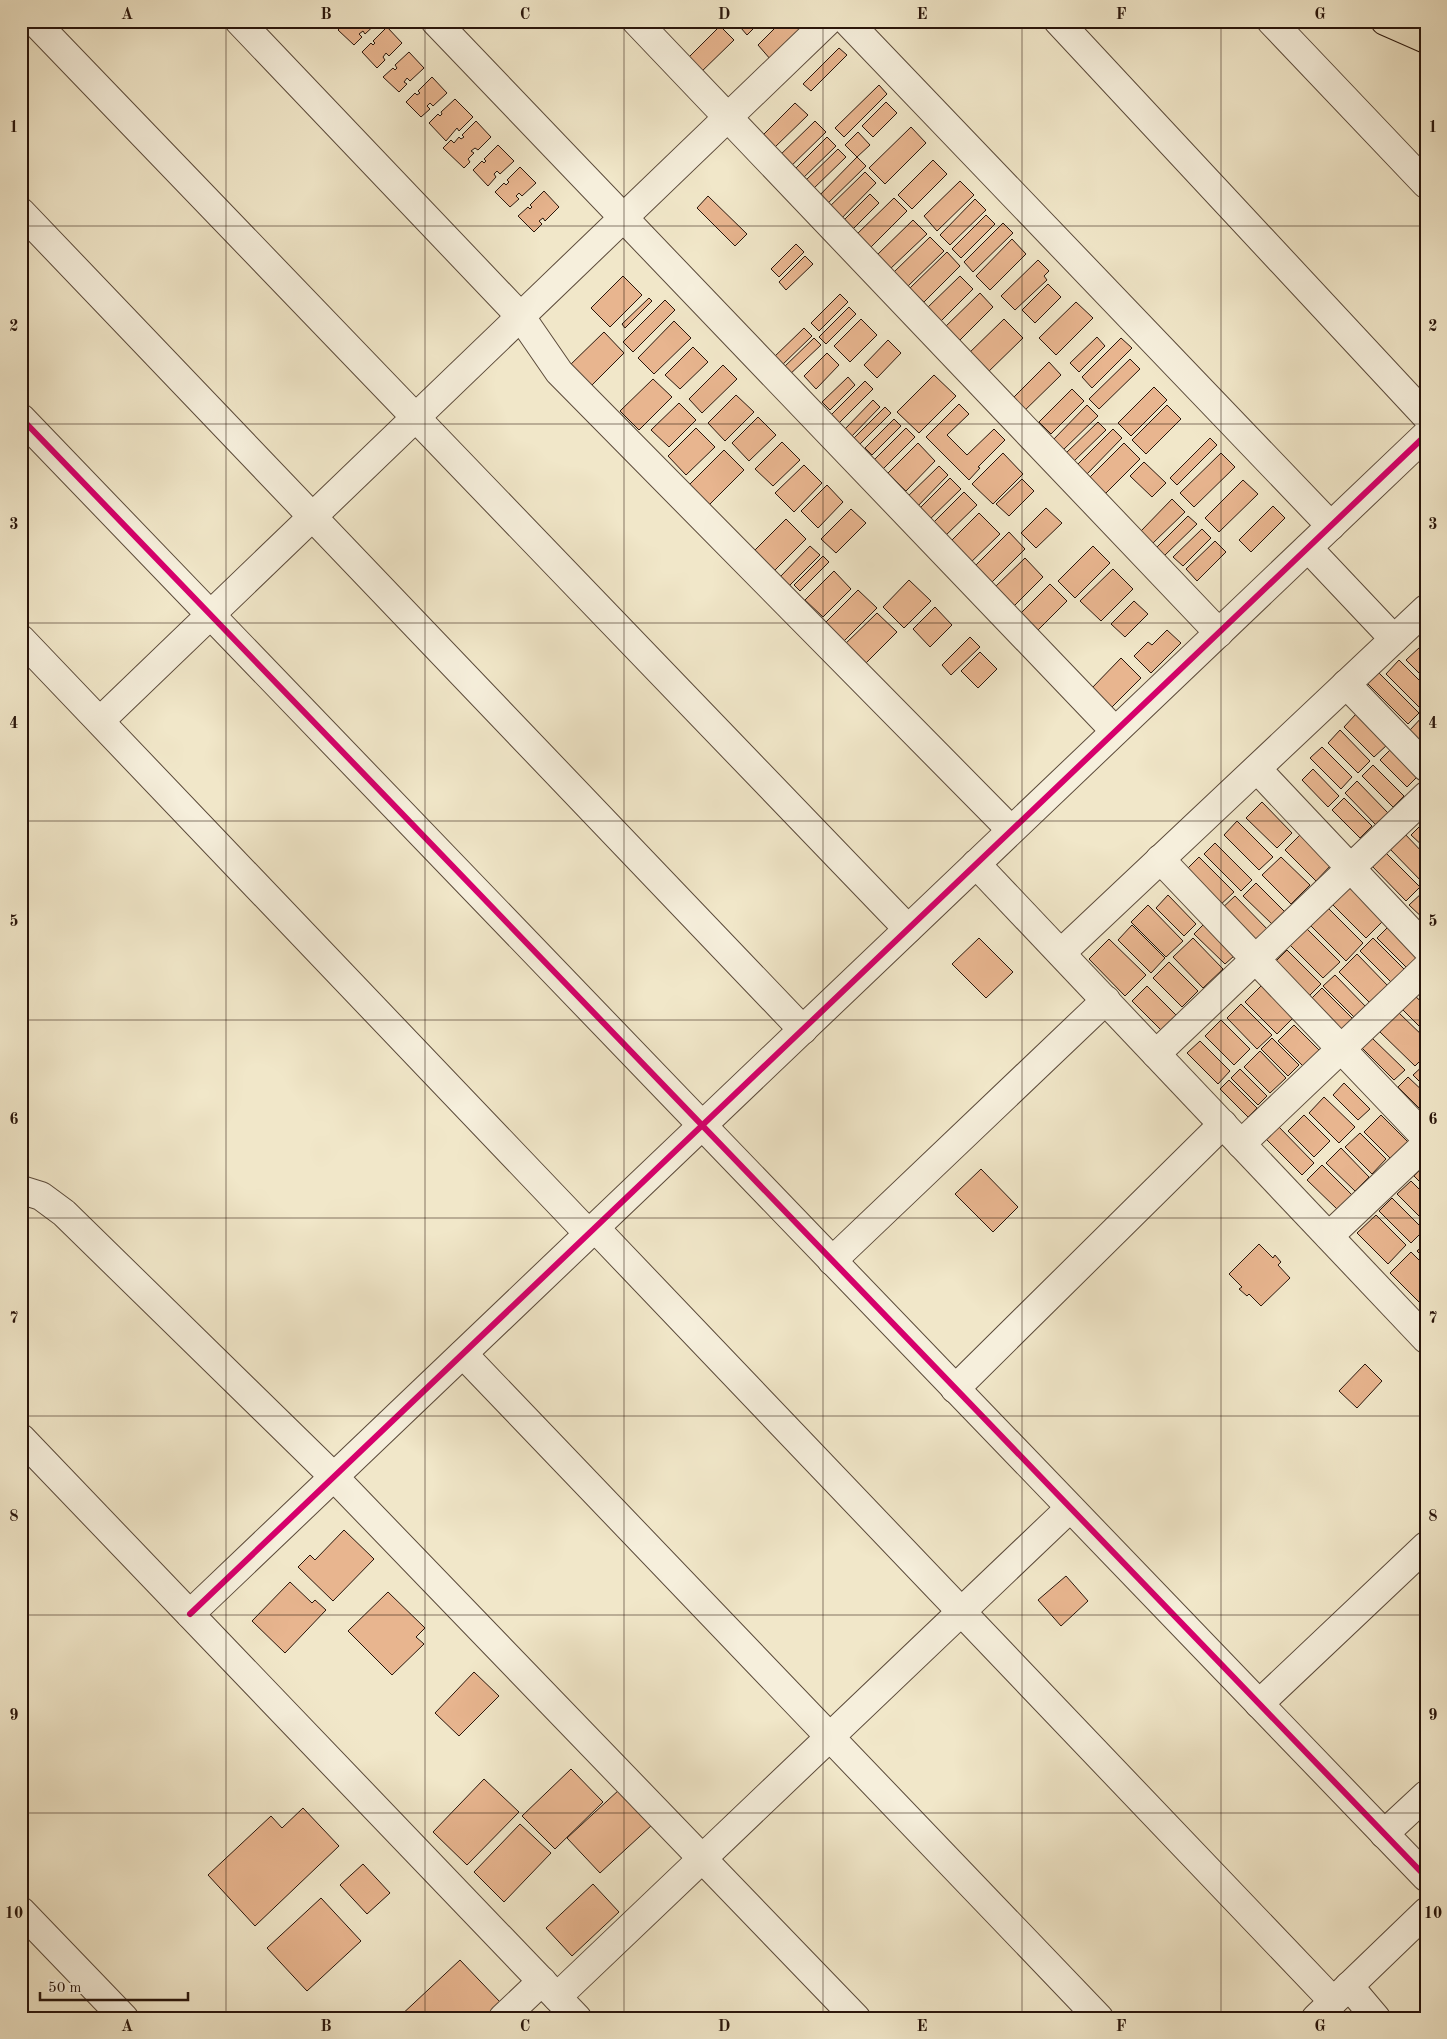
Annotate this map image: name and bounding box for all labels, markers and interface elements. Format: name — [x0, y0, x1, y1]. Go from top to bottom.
text: A — [121, 7, 133, 23]
text: B — [320, 7, 332, 23]
text: C — [520, 7, 530, 23]
text: D — [718, 7, 730, 23]
text: E — [916, 7, 928, 23]
text: F — [1116, 7, 1127, 23]
text: G — [1314, 7, 1326, 23]
text: 1 — [9, 120, 19, 136]
text: 1 — [1428, 120, 1438, 136]
text: 2 — [9, 319, 19, 335]
text: 2 — [1428, 319, 1438, 335]
text: 3 — [9, 517, 19, 533]
text: 3 — [1428, 517, 1438, 533]
text: 4 — [9, 716, 19, 732]
text: 4 — [1428, 716, 1438, 732]
text: 5 — [9, 914, 19, 930]
text: 5 — [1428, 914, 1438, 930]
text: 6 — [9, 1112, 19, 1128]
text: 6 — [1428, 1112, 1438, 1128]
text: 7 — [9, 1311, 19, 1327]
text: 7 — [1428, 1311, 1438, 1327]
text: 8 — [9, 1509, 19, 1525]
text: 8 — [1428, 1509, 1438, 1525]
text: 9 — [9, 1708, 19, 1724]
text: 9 — [1428, 1708, 1438, 1724]
text: 10 — [5, 1906, 23, 1922]
text: 10 — [1424, 1906, 1442, 1922]
scale bar — [40, 1969, 188, 2001]
text: 50 m — [48, 1981, 82, 1996]
text: A — [121, 2019, 133, 2035]
text: B — [320, 2019, 332, 2035]
text: C — [520, 2019, 530, 2035]
text: D — [718, 2019, 730, 2035]
text: E — [916, 2019, 928, 2035]
text: F — [1116, 2019, 1127, 2035]
text: G — [1314, 2019, 1326, 2035]

